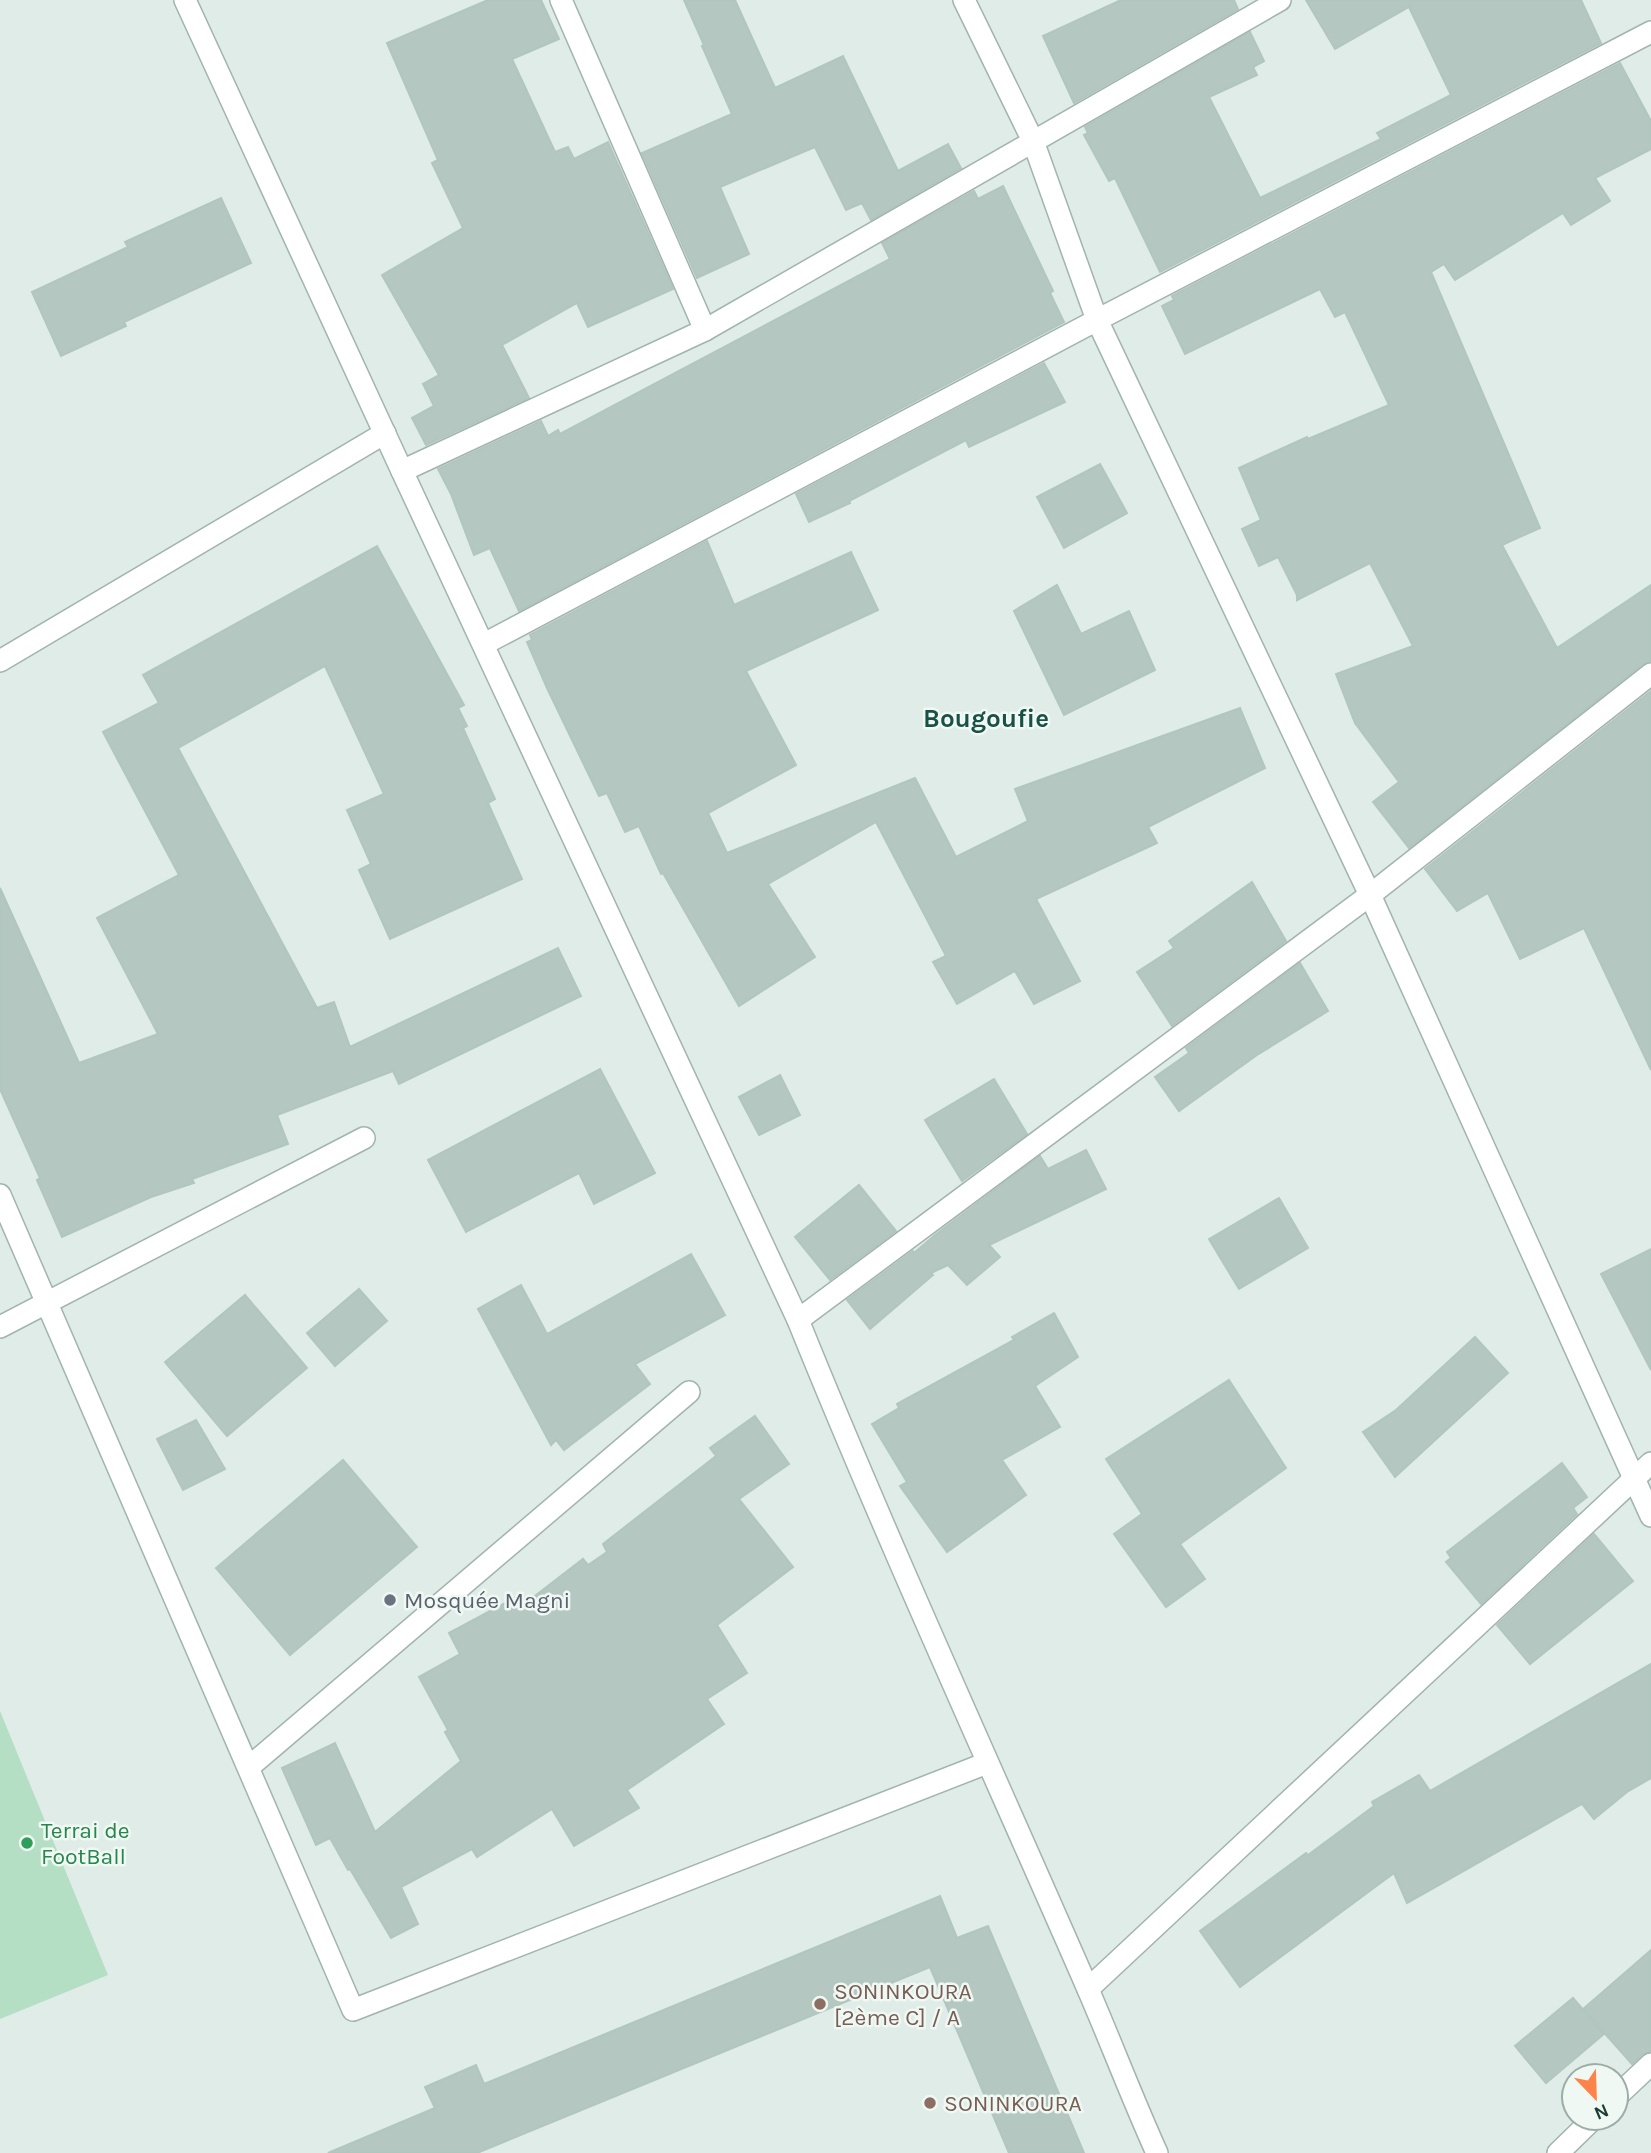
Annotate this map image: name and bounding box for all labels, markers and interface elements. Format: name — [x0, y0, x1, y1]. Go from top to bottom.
district label: Bougoufie — [923, 703, 1049, 734]
place label: Mosquée Magni — [404, 1587, 570, 1614]
marker: Mosquée Magni — [382, 1592, 398, 1608]
place label: Terrai de FootBall — [41, 1817, 130, 1870]
marker: Terrai de FootBall — [19, 1835, 35, 1851]
place label: SONINKOURA [2ème C] / A — [834, 1978, 972, 2031]
marker: SONINKOURA [2ème C] / A — [812, 1996, 828, 2012]
north arrow — [1560, 2062, 1630, 2132]
place label: SONINKOURA — [944, 2090, 1082, 2117]
marker: SONINKOURA — [922, 2095, 938, 2111]
text: N — [1591, 2099, 1612, 2125]

